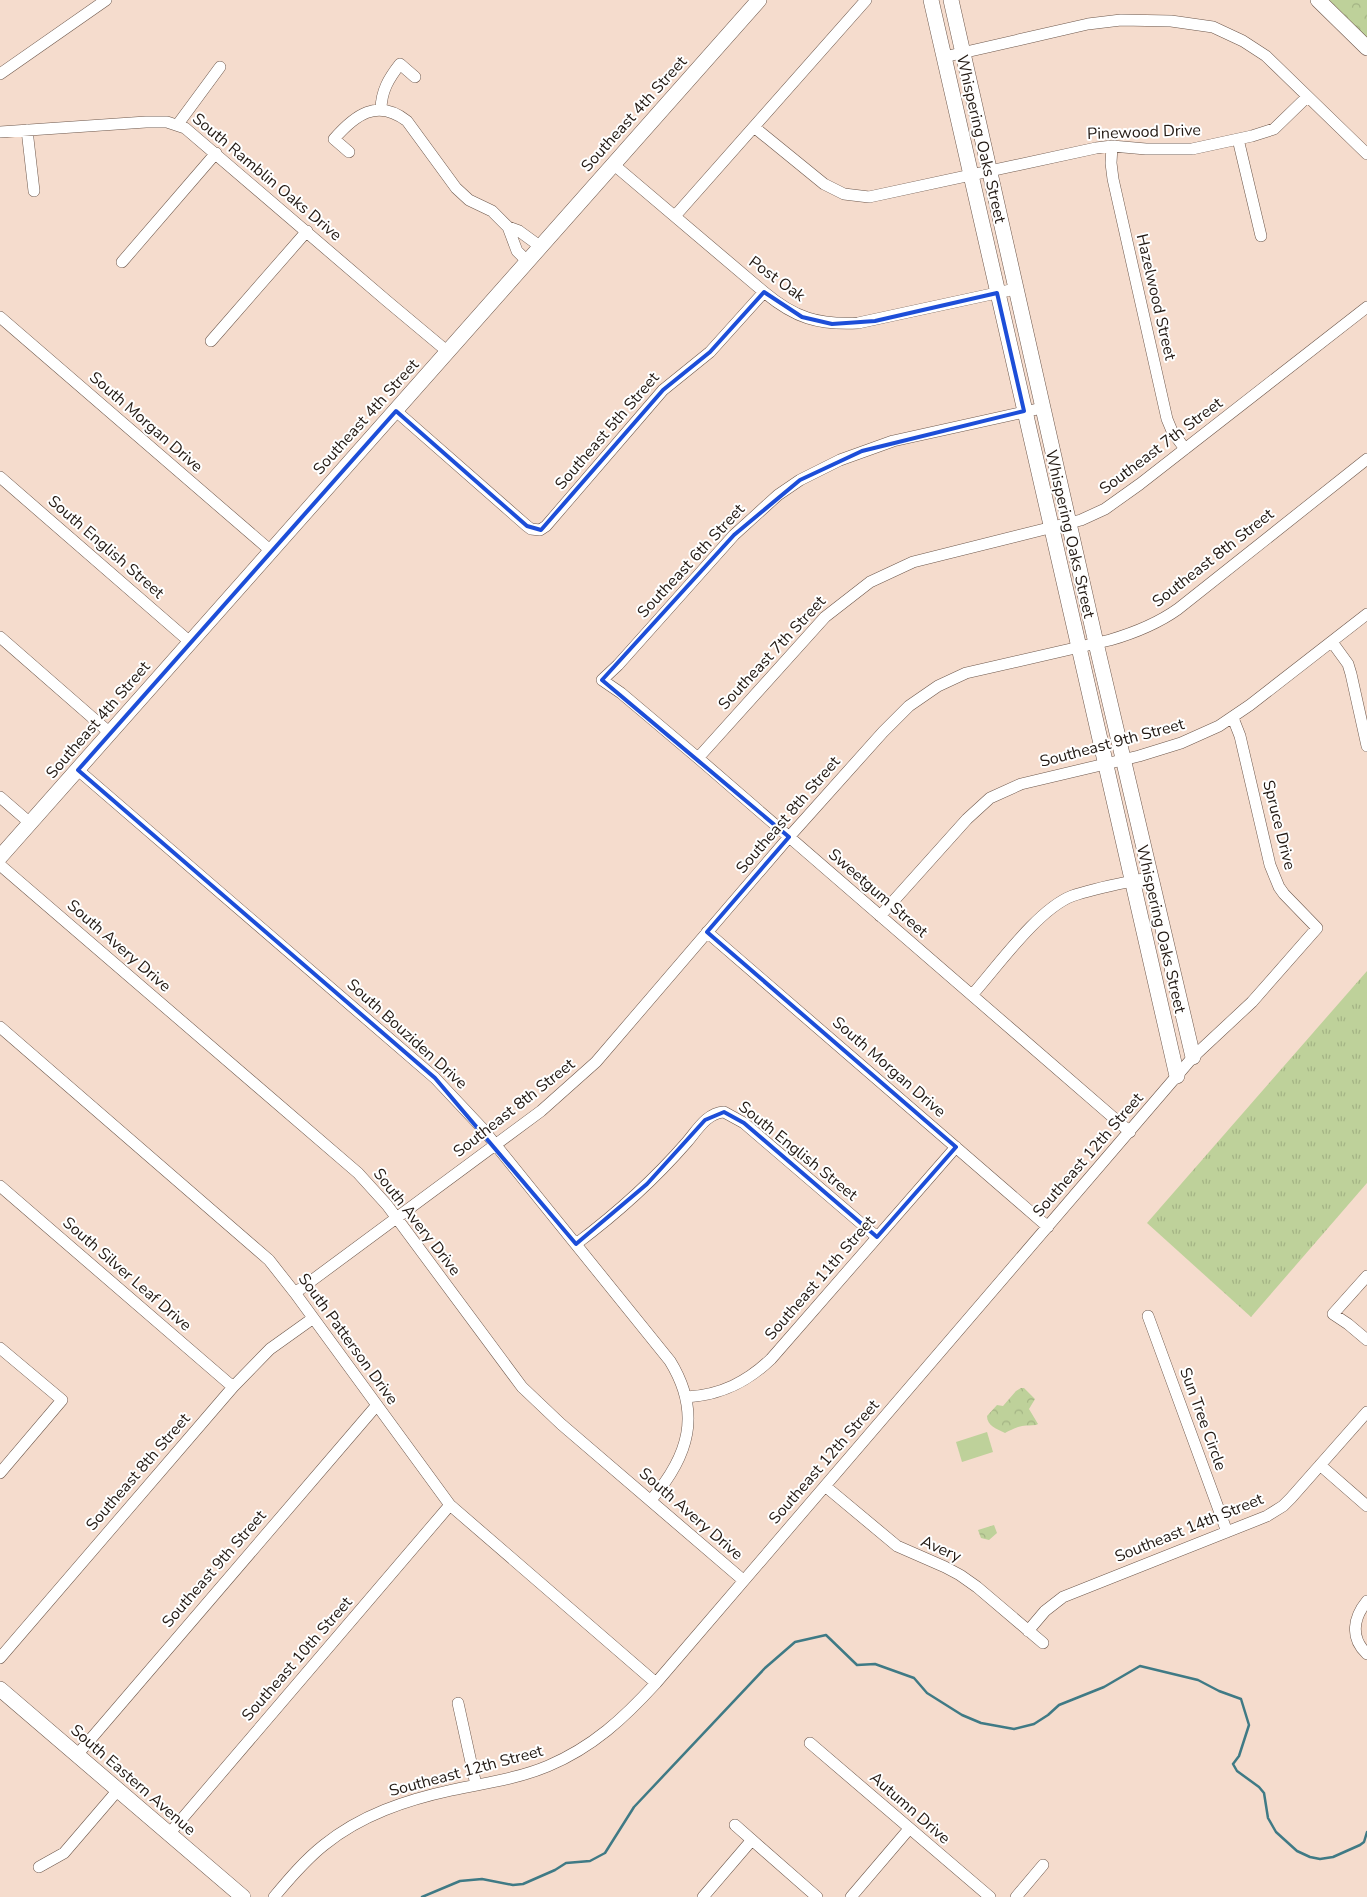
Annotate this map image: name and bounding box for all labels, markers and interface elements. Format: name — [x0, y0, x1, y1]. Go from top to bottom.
street label: Southeast 4th Street — [576, 51, 692, 177]
street label: Whispering Oaks Street — [951, 53, 1011, 226]
street label: South Ramblin Oaks Drive — [188, 108, 346, 246]
street label: Pinewood Drive — [1087, 119, 1201, 145]
street label: Hazelwood Street — [1131, 232, 1181, 363]
street label: Post Oak — [744, 251, 810, 308]
street label: Southeast 4th Street — [308, 354, 424, 480]
street label: South Morgan Drive — [85, 367, 207, 477]
street label: Southeast 5th Street — [550, 367, 664, 494]
street label: Southeast 7th Street — [1095, 392, 1227, 500]
street label: Whispering Oaks Street — [1040, 448, 1100, 621]
street label: South English Street — [43, 490, 169, 604]
street label: Southeast 6th Street — [632, 499, 750, 623]
street label: Southeast 8th Street — [1148, 503, 1279, 612]
street label: Southeast 7th Street — [713, 591, 831, 715]
street label: Southeast 4th Street — [41, 656, 155, 783]
street label: Southeast 9th Street — [1037, 713, 1187, 773]
street label: Southeast 8th Street — [731, 751, 845, 878]
street label: Spruce Drive — [1257, 778, 1301, 872]
street label: Whispering Oaks Street — [1131, 843, 1191, 1016]
street label: Sweetgum Street — [823, 844, 933, 943]
street label: South Avery Drive — [62, 895, 176, 997]
street label: South Bouziden Drive — [342, 974, 472, 1094]
street label: South Morgan Drive — [828, 1012, 950, 1122]
street label: Southeast 8th Street — [449, 1053, 580, 1162]
street label: Southeast 12th Street — [1028, 1088, 1149, 1222]
street label: South English Street — [734, 1096, 862, 1206]
street label: South Avery Drive — [368, 1164, 466, 1280]
street label: Southeast 11th Street — [760, 1211, 881, 1345]
street label: South Silver Leaf Drive — [58, 1212, 196, 1336]
street label: South Patterson Drive — [293, 1269, 403, 1409]
street label: Sun Tree Circle — [1174, 1365, 1232, 1473]
street label: Southeast 12th Street — [764, 1395, 885, 1529]
street label: Southeast 8th Street — [81, 1408, 195, 1535]
street label: South Avery Drive — [634, 1463, 748, 1565]
street label: Southeast 14th Street — [1111, 1488, 1267, 1568]
street label: Southeast 9th Street — [157, 1505, 271, 1632]
street label: Avery — [917, 1530, 966, 1568]
street label: Southeast 10th Street — [237, 1592, 358, 1726]
street label: South Eastern Avenue — [66, 1719, 200, 1841]
street label: Southeast 12th Street — [387, 1740, 546, 1802]
street label: Autumn Drive — [865, 1767, 955, 1849]

